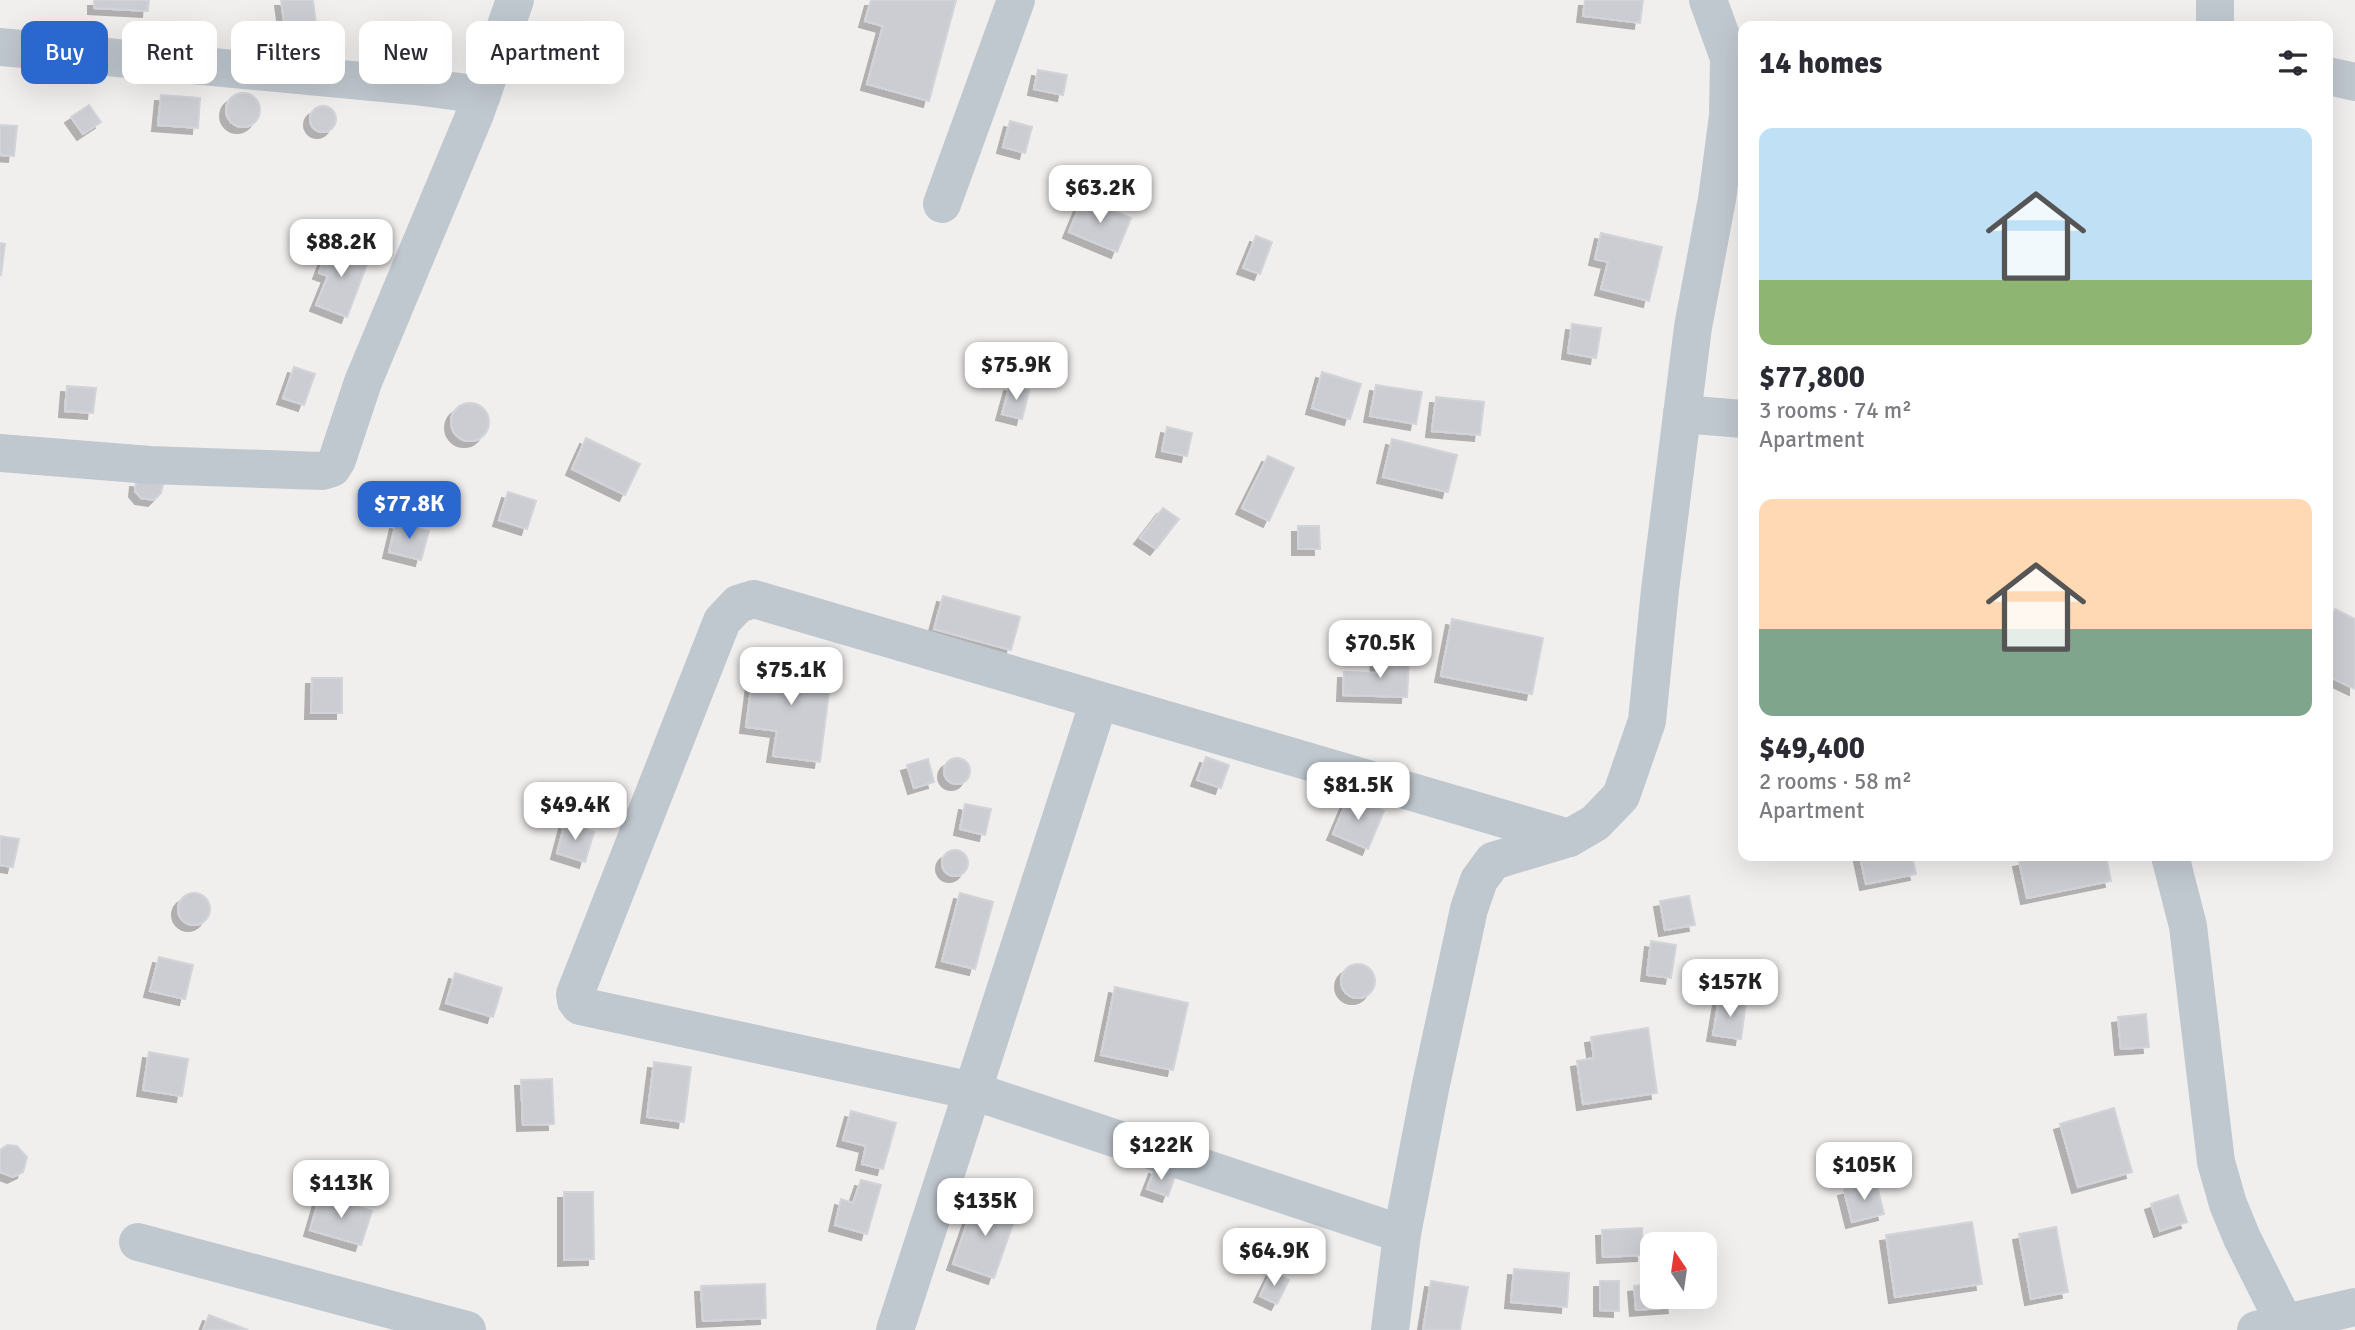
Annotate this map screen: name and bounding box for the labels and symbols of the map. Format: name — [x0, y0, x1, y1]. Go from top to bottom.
pin: $63.2K — [1043, 166, 1157, 225]
pin: $88.2K — [284, 219, 398, 279]
pin: $75.9K — [959, 342, 1073, 402]
pin: $77.8K — [352, 482, 466, 541]
pin: $70.5K — [1323, 620, 1437, 680]
pin: $75.1K — [734, 648, 848, 707]
pin: $81.5K — [1301, 762, 1415, 822]
pin: $49.4K — [518, 782, 632, 842]
pin: $157K — [1681, 960, 1779, 1019]
pin: $122K — [1112, 1122, 1210, 1182]
pin: $105K — [1815, 1142, 1913, 1202]
pin: $113K — [292, 1160, 390, 1220]
pin: $135K — [936, 1178, 1034, 1238]
pin: $64.9K — [1217, 1228, 1331, 1288]
north arrow — [1640, 1232, 1717, 1309]

